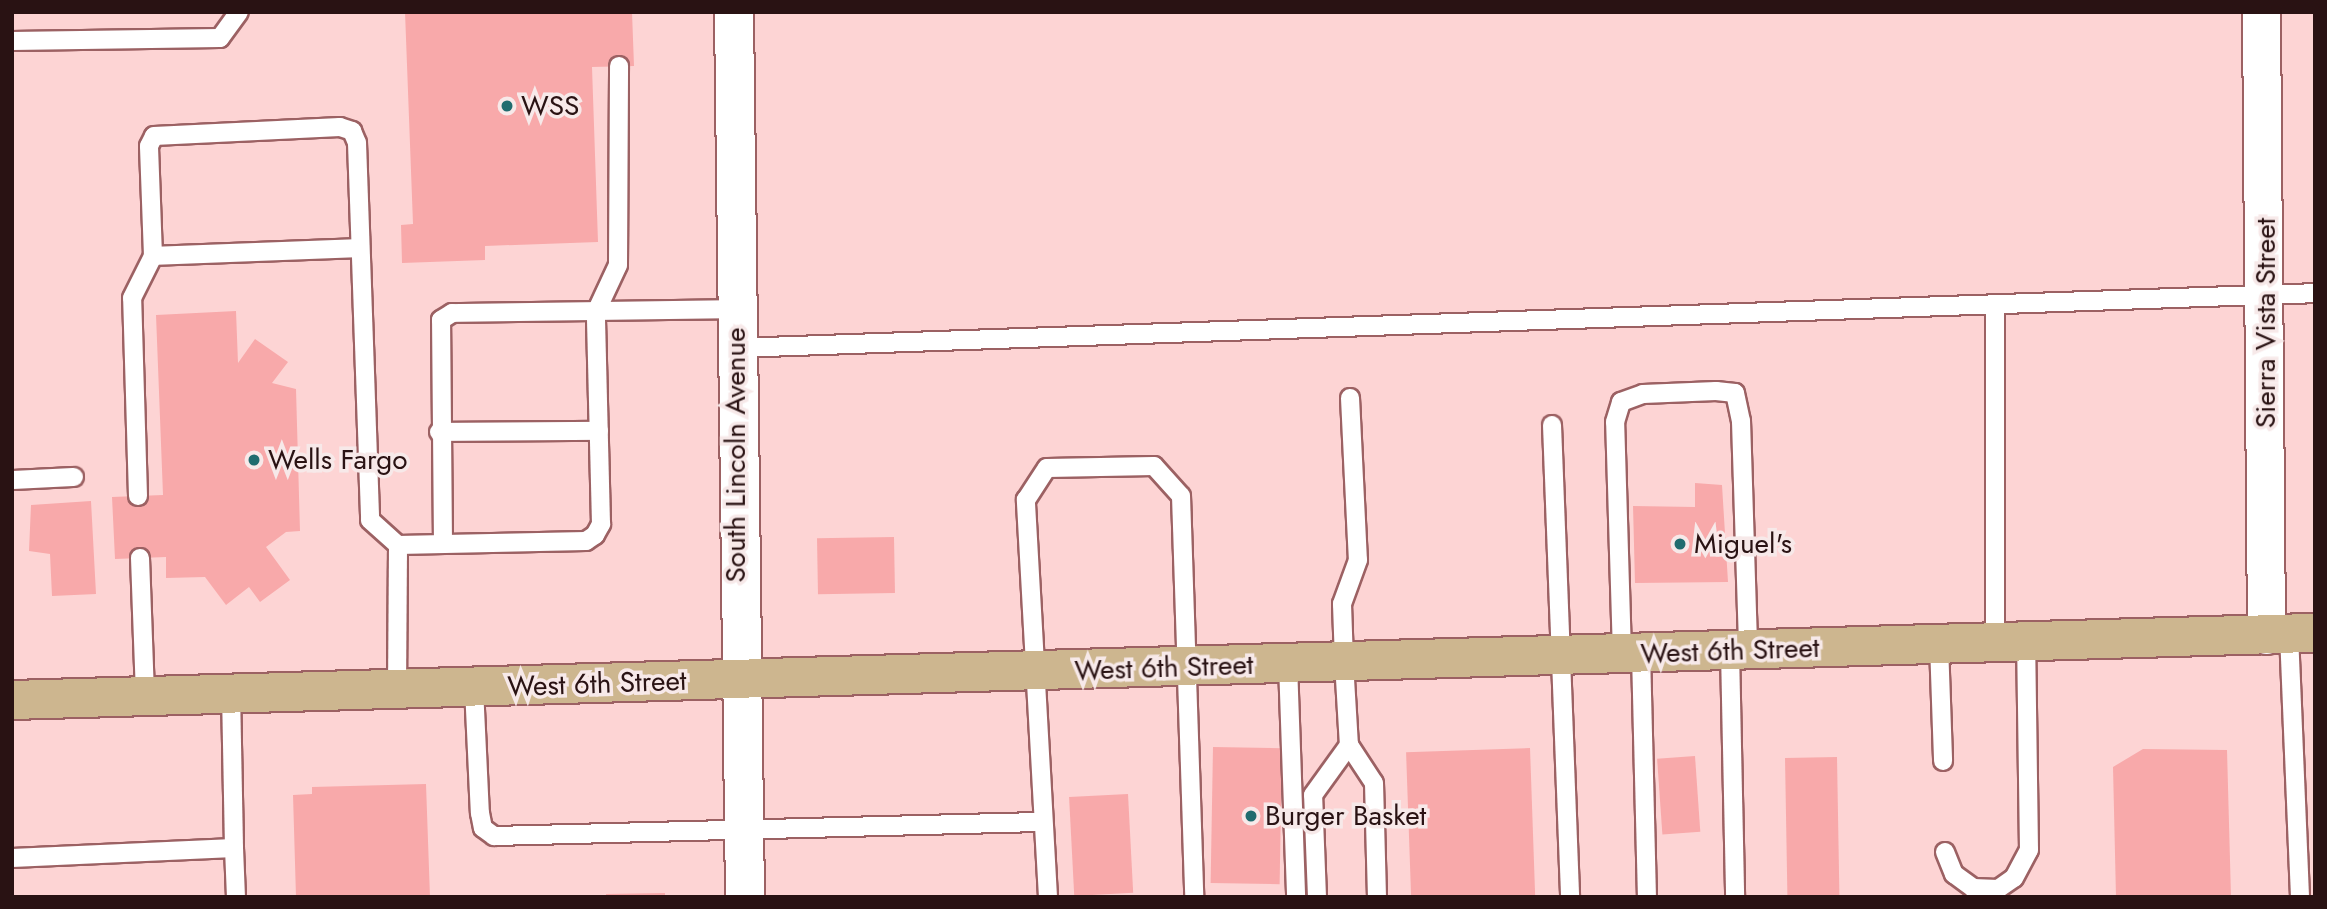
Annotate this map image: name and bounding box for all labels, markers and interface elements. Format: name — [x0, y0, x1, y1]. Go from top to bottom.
place label: WSS — [521, 89, 579, 123]
marker: WSS — [499, 98, 515, 114]
street label: Sierra Vista Street — [2249, 218, 2283, 428]
street label: South Lincoln Avenue — [719, 327, 753, 583]
place label: Wells Fargo — [268, 443, 408, 477]
marker: Wells Fargo — [246, 452, 262, 468]
place label: Miguel's — [1694, 527, 1792, 561]
marker: Miguel's — [1672, 536, 1688, 552]
street label: West 6th Street — [1640, 631, 1820, 671]
street label: West 6th Street — [1074, 648, 1254, 688]
street label: West 6th Street — [507, 664, 687, 704]
place label: Burger Basket — [1265, 799, 1426, 833]
marker: Burger Basket — [1243, 808, 1259, 824]

